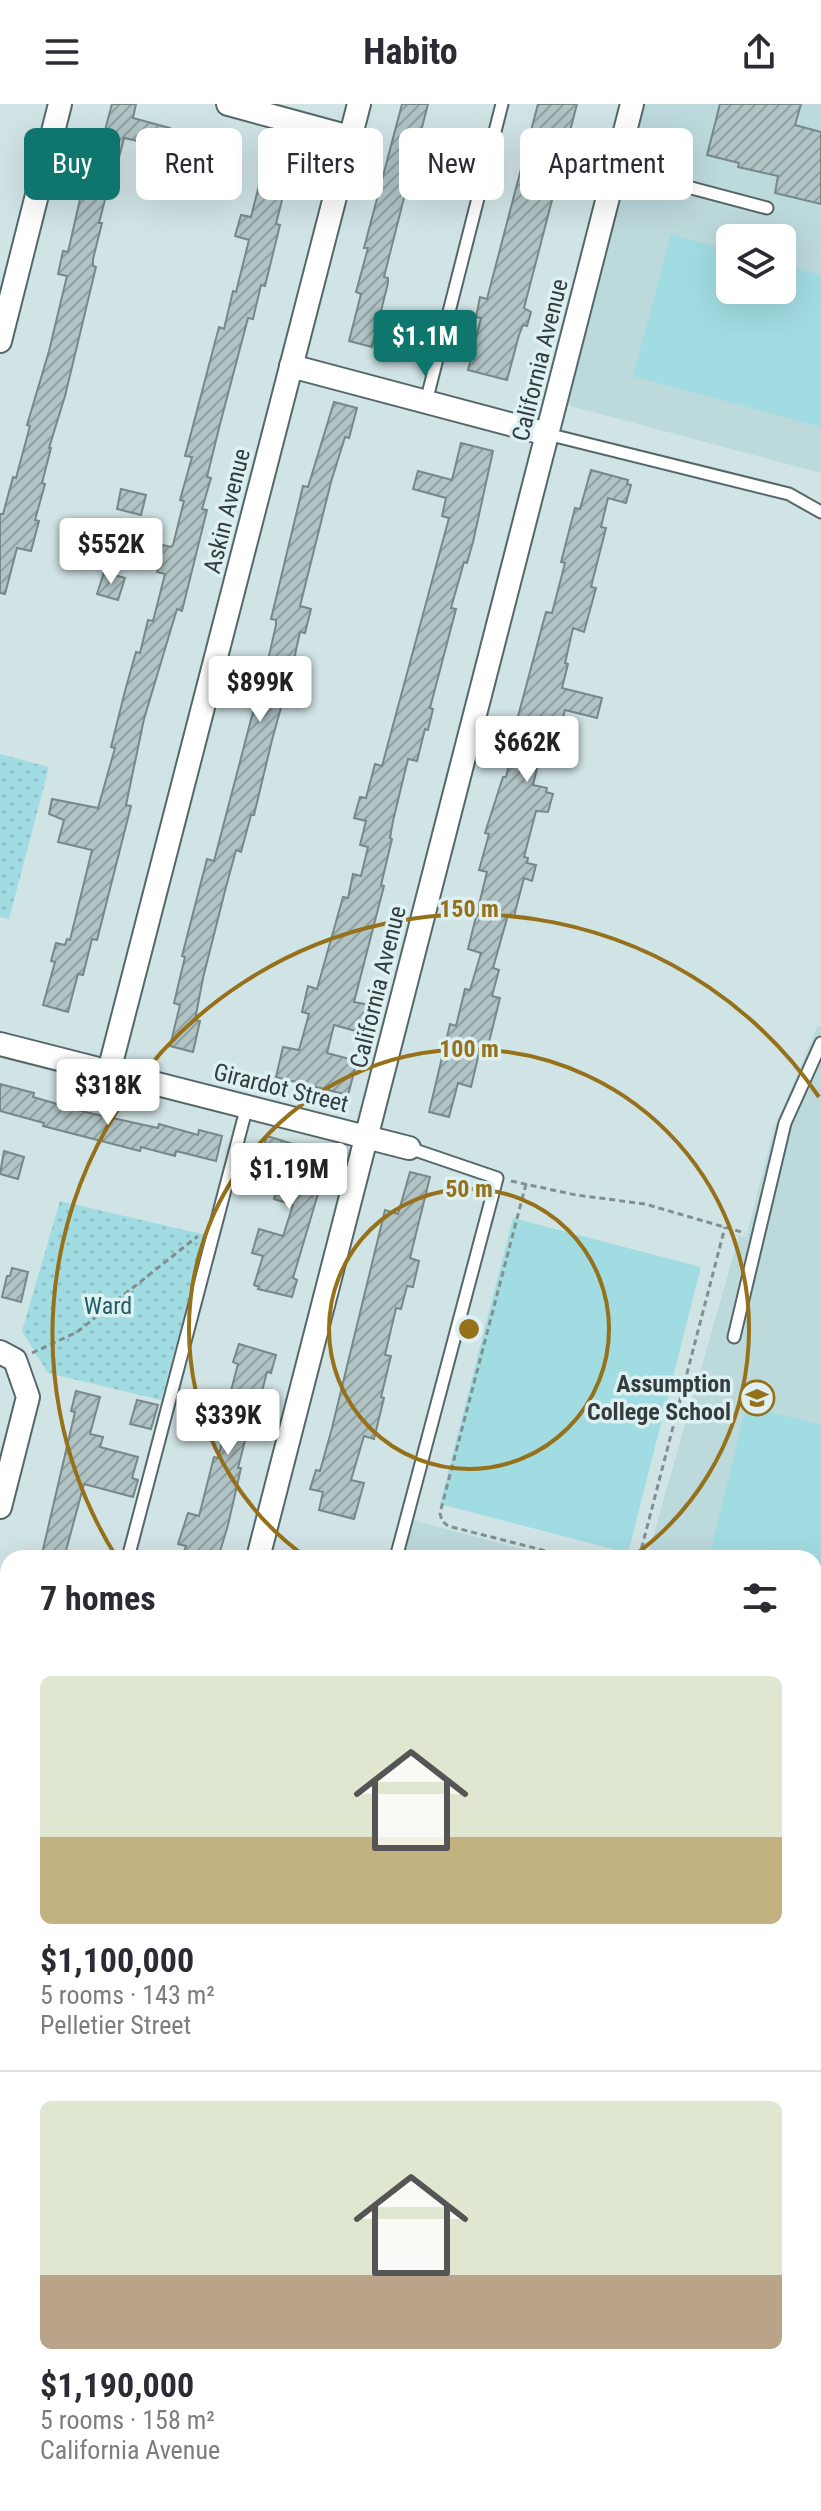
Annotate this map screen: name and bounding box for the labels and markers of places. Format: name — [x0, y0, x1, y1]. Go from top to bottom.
pin: $1.1M — [369, 310, 481, 378]
pin: $552K — [55, 518, 167, 586]
pin: $899K — [204, 656, 316, 724]
pin: $662K — [471, 716, 583, 784]
pin: $318K — [52, 1059, 164, 1127]
pin: $1.19M — [224, 1143, 354, 1211]
centre of rings — [455, 1315, 483, 1343]
place label: Assumption College School — [587, 1370, 731, 1426]
school or university icon: Assumption College School — [738, 1379, 776, 1417]
pin: $339K — [172, 1389, 284, 1457]

